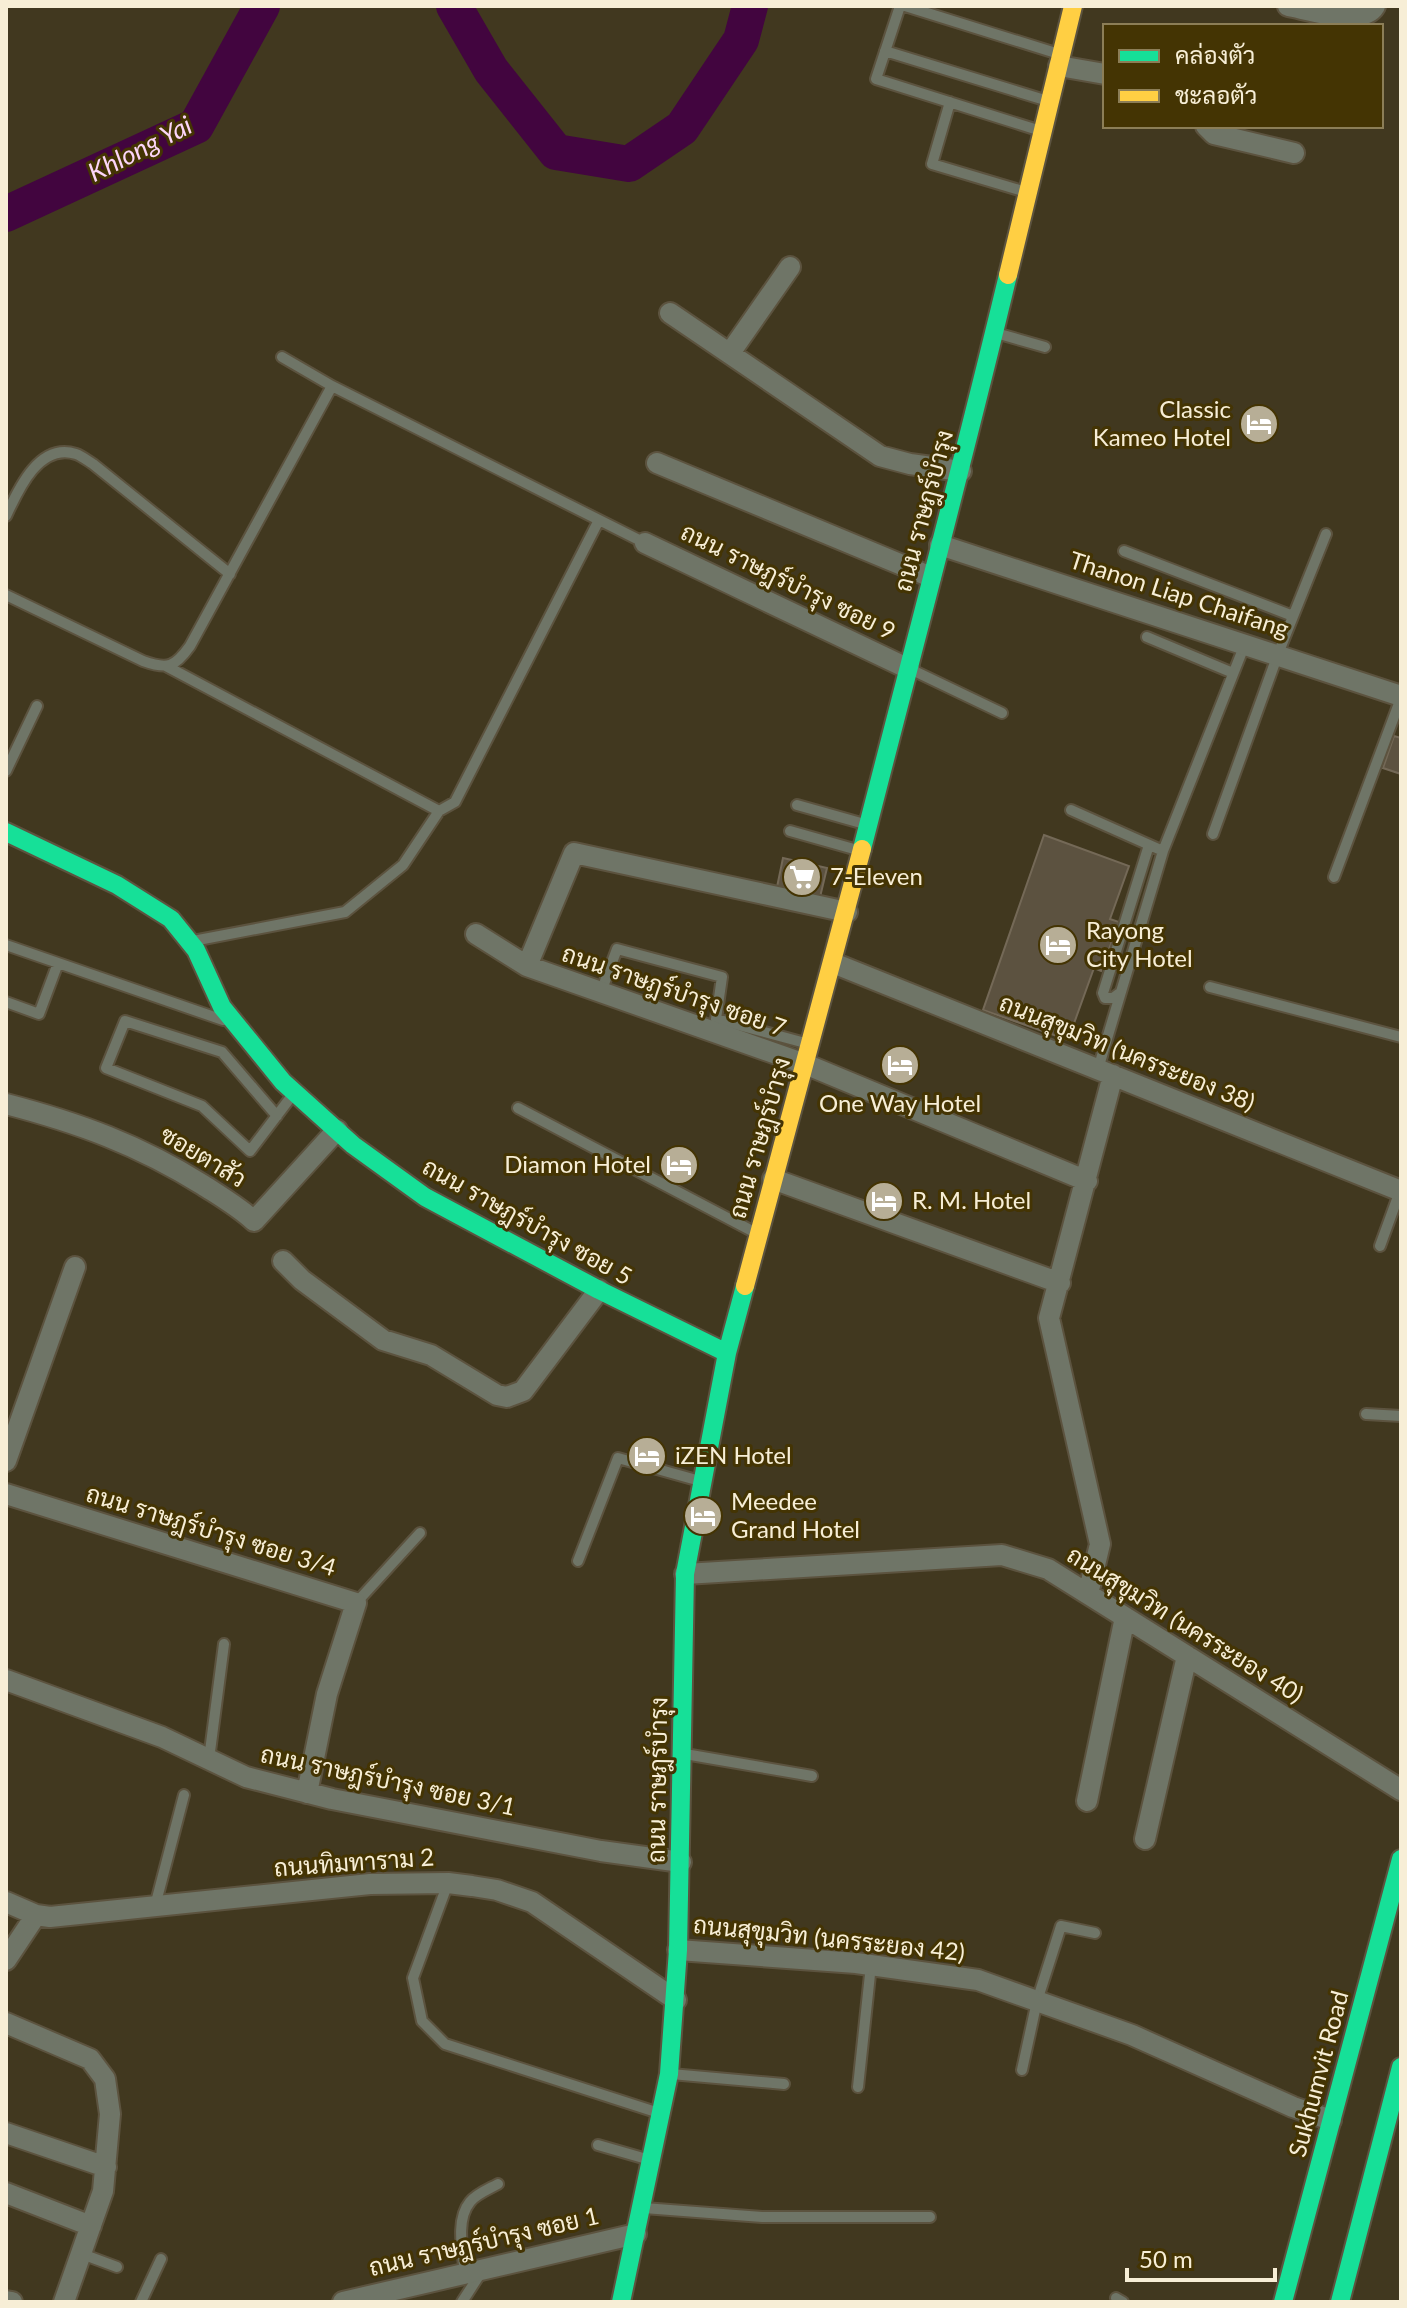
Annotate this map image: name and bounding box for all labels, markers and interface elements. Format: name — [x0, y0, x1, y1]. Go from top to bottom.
legend — [1103, 24, 1383, 128]
text: คล่องตัว — [1175, 40, 1255, 69]
text: ชะลอตัว — [1175, 80, 1257, 109]
water label: Khlong Yai — [82, 108, 197, 188]
place label: Classic Kameo Hotel — [1093, 394, 1231, 451]
hotel icon: Classic Kameo Hotel — [1238, 403, 1280, 445]
street label: ถนน ราษฎร์บำรุง — [887, 427, 961, 595]
street label: ถนน ราษฎร์บำรุง ซอย 9 — [675, 516, 901, 648]
street label: Thanon Liap Chaifang — [1066, 544, 1293, 643]
supermarket icon: 7-Eleven — [781, 856, 823, 898]
place label: 7-Eleven — [830, 861, 923, 890]
place label: Rayong City Hotel — [1086, 915, 1193, 972]
hotel icon: Rayong City Hotel — [1037, 924, 1079, 966]
street label: ถนน ราษฎร์บำรุง ซอย 7 — [558, 938, 790, 1044]
street label: ถนนสุขุมวิท (นครระยอง 38) — [994, 987, 1260, 1119]
hotel icon: One Way Hotel — [879, 1044, 921, 1086]
street label: ถนน ราษฎร์บำรุง — [722, 1054, 798, 1222]
place label: One Way Hotel — [819, 1088, 981, 1117]
street label: ซอยตาสัว — [156, 1119, 252, 1193]
hotel icon: Diamon Hotel — [658, 1144, 700, 1186]
place label: Diamon Hotel — [504, 1149, 651, 1178]
street label: ถนน ราษฎร์บำรุง ซอย 5 — [417, 1151, 637, 1293]
hotel icon: R. M. Hotel — [863, 1180, 905, 1222]
place label: R. M. Hotel — [912, 1185, 1031, 1214]
hotel icon: iZEN Hotel — [626, 1435, 668, 1477]
place label: iZEN Hotel — [675, 1440, 792, 1469]
street label: ถนน ราษฎร์บำรุง ซอย 3/4 — [82, 1478, 340, 1584]
place label: Meedee Grand Hotel — [731, 1486, 860, 1543]
hotel icon: Meedee Grand Hotel — [682, 1495, 724, 1537]
street label: ถนนสุขุมวิท (นครระยอง 40) — [1061, 1539, 1309, 1711]
street label: ถนน ราษฎร์บำรุง — [641, 1697, 675, 1863]
street label: ถนน ราษฎร์บำรุง ซอย 3/1 — [258, 1738, 518, 1824]
street label: ถนนทิมทาราม 2 — [273, 1841, 435, 1882]
street label: ถนนสุขุมวิท (นครระยอง 42) — [692, 1909, 966, 1969]
street label: Sukhumvit Road — [1281, 1987, 1354, 2160]
street label: ถนน ราษฎร์บำรุง ซอย 1 — [366, 2200, 602, 2284]
scale bar — [1127, 2232, 1275, 2282]
text: 50 m — [1139, 2244, 1193, 2273]

